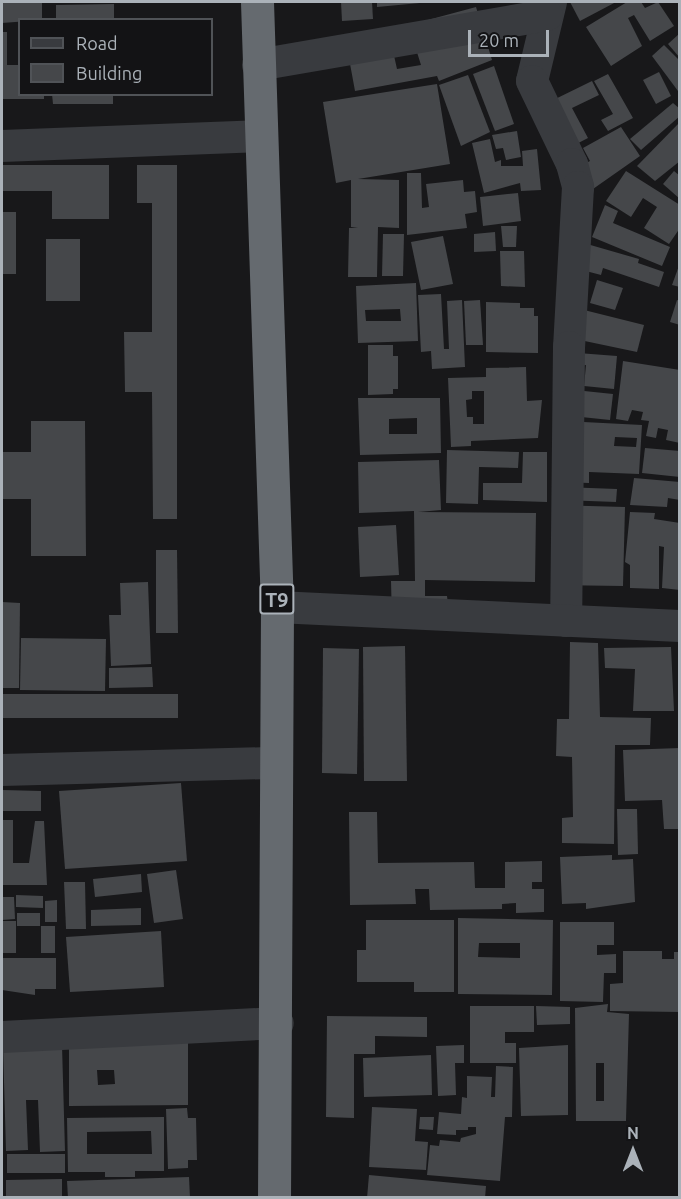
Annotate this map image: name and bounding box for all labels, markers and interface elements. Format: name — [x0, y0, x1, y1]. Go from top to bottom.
legend — [18, 18, 213, 96]
scale bar — [471, 18, 552, 56]
text: 20 m — [479, 30, 519, 50]
text: Road — [76, 33, 118, 53]
text: Building — [76, 63, 142, 83]
road number: T9 — [259, 582, 295, 616]
north arrow — [603, 1121, 663, 1181]
text: N — [627, 1124, 639, 1142]

